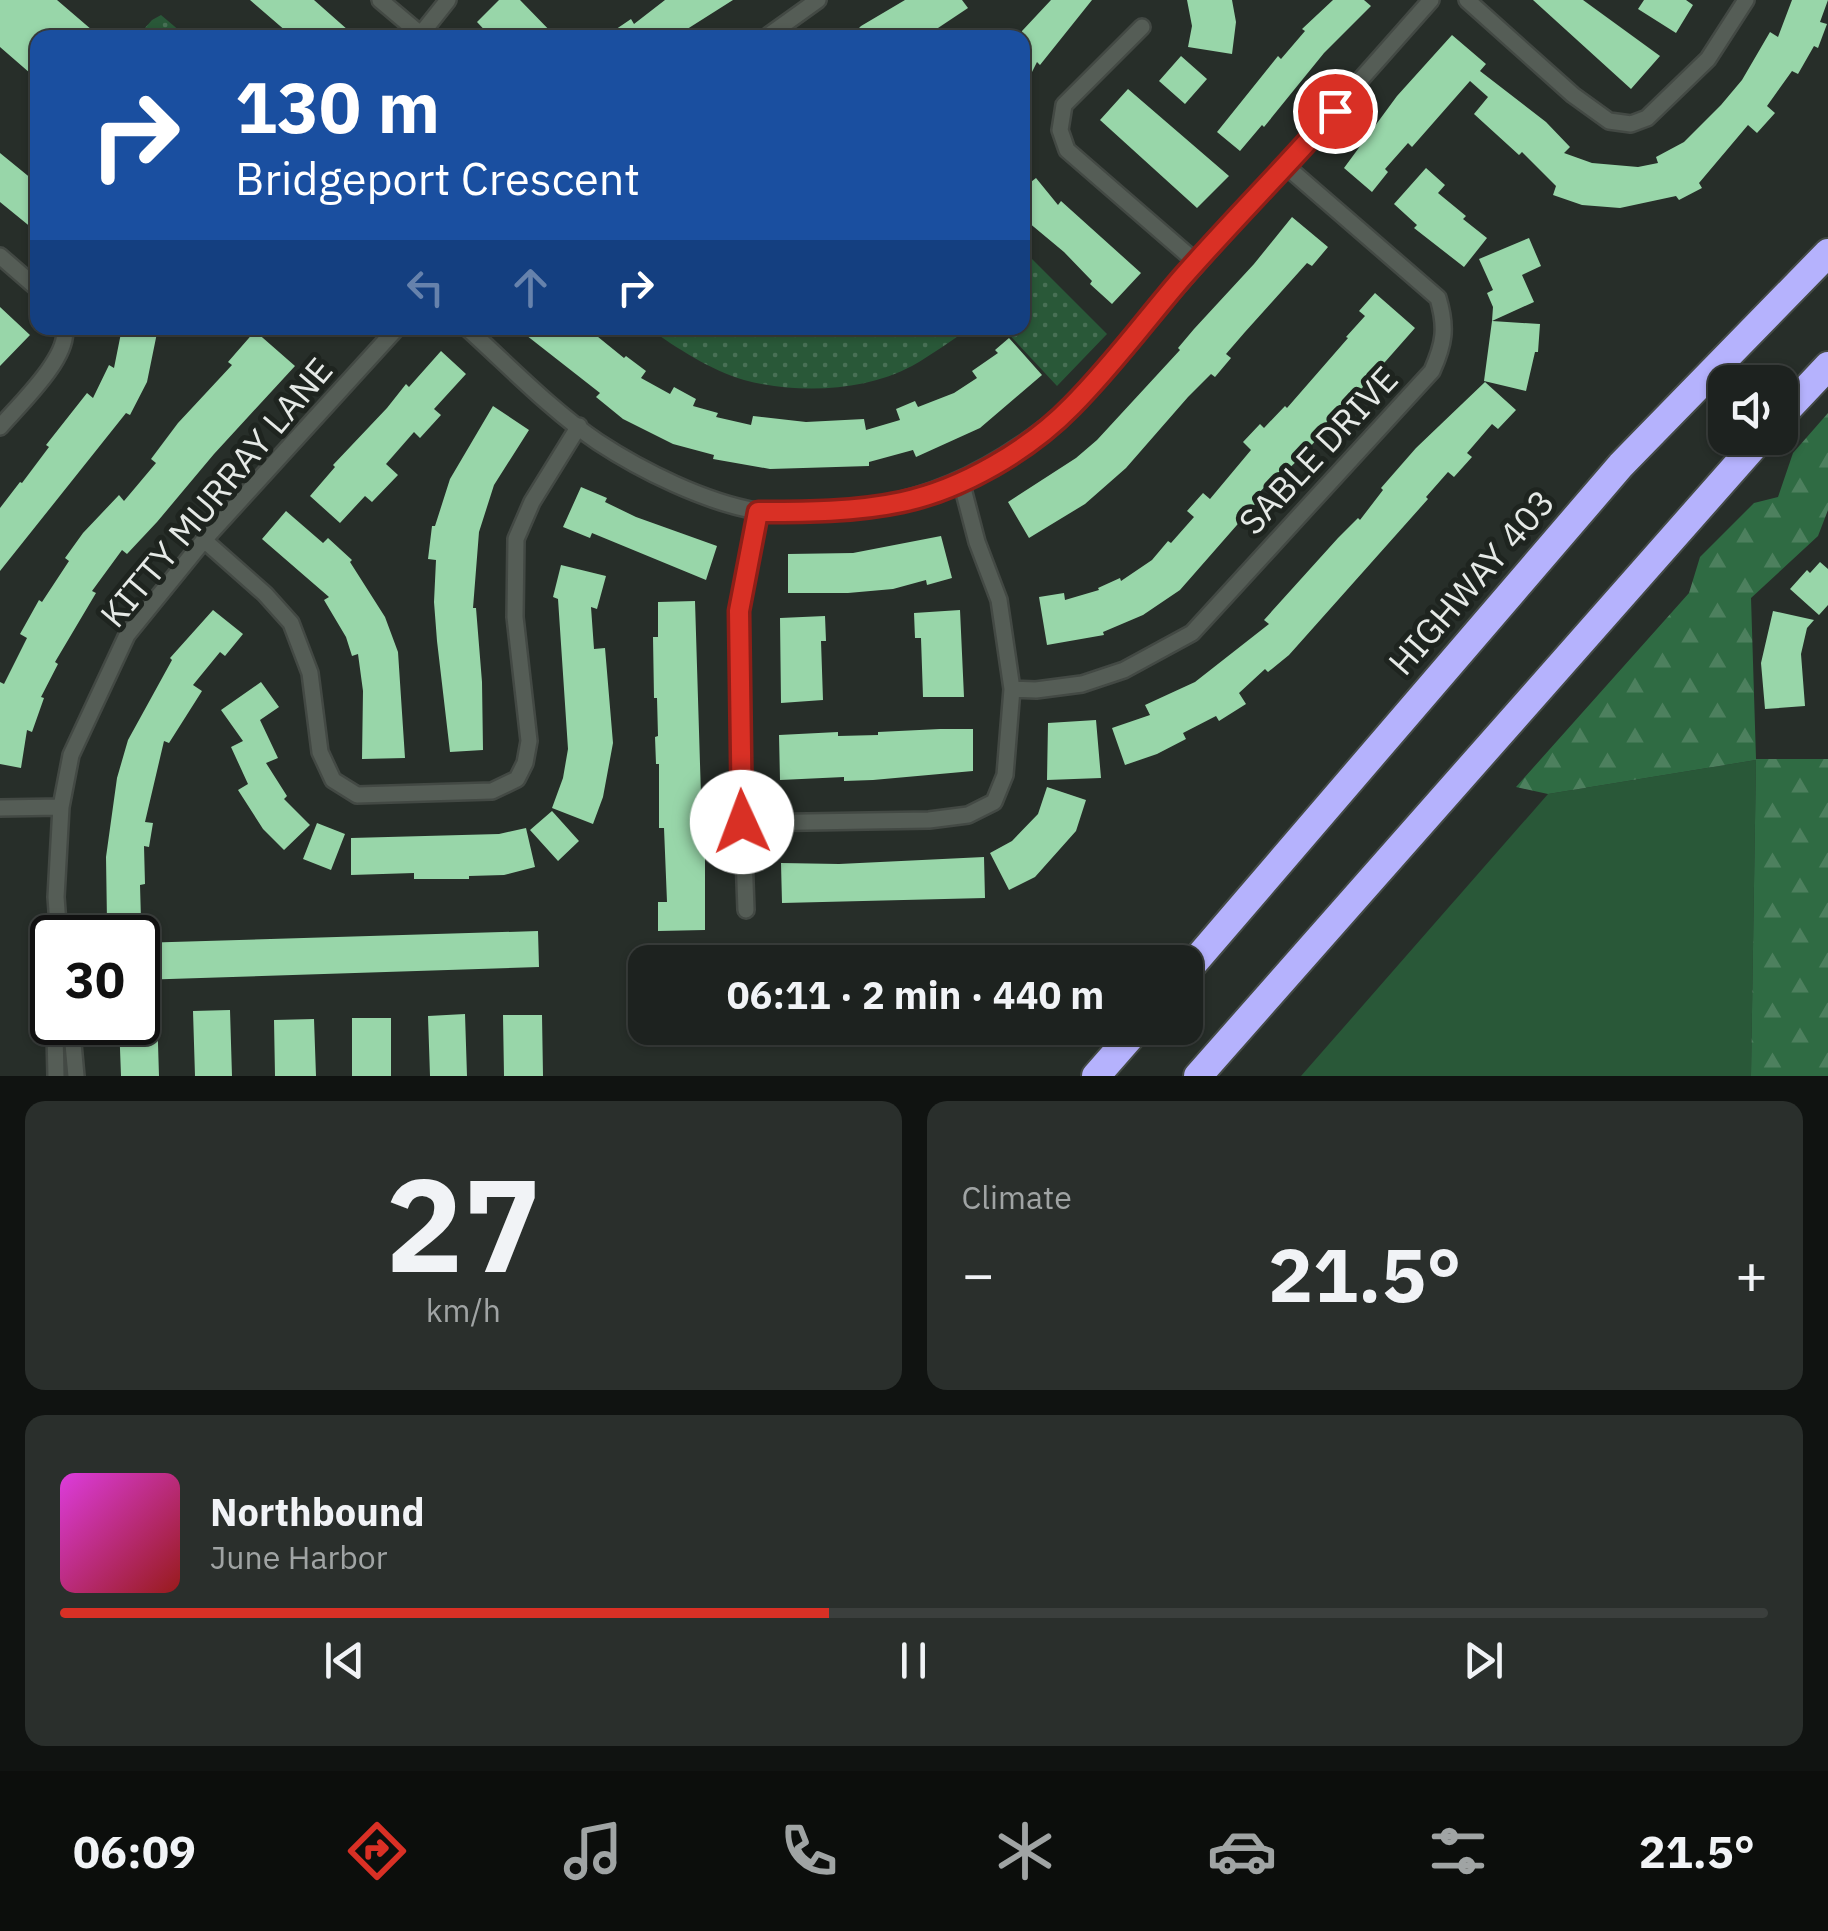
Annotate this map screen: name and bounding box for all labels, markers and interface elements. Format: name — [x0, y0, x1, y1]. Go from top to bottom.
text: 130 m — [235, 61, 440, 152]
pin — [1293, 69, 1378, 154]
icon: right — [70, 70, 200, 200]
icon: arrive — [1308, 84, 1363, 139]
text: Bridgeport Crescent — [235, 149, 640, 207]
icon: left — [398, 260, 453, 315]
icon: ahead — [503, 260, 558, 315]
icon: right — [608, 260, 663, 315]
street label: KITTY MURRAY LANE — [90, 348, 342, 636]
street label: SABLE DRIVE — [1228, 356, 1408, 544]
map controls — [1708, 365, 1798, 455]
button: sound — [1708, 365, 1798, 455]
street label: HIGHWAY 403 — [1378, 480, 1564, 684]
position arrow — [690, 770, 794, 874]
speed limit sign: 30 — [30, 915, 160, 1045]
text: 06:11 · 2 min · 440 m — [727, 970, 1104, 1019]
text: 27 — [385, 1139, 541, 1308]
text: Climate — [962, 1176, 1072, 1218]
text: 21.5° — [1268, 1225, 1462, 1323]
text: − — [962, 1238, 995, 1309]
text: + — [1735, 1238, 1768, 1309]
text: km/h — [426, 1289, 501, 1331]
text: Northbound — [210, 1487, 425, 1536]
text: June Harbor — [210, 1536, 387, 1578]
icon: previous — [317, 1633, 372, 1688]
icon: pause — [886, 1633, 941, 1688]
icon: next — [1456, 1633, 1511, 1688]
icon: directions — [342, 1816, 412, 1886]
icon: music — [558, 1816, 628, 1886]
icon: phone — [774, 1816, 844, 1886]
icon: climate — [990, 1816, 1060, 1886]
icon: car — [1207, 1816, 1277, 1886]
icon: filters — [1423, 1816, 1493, 1886]
text: 06:09 — [73, 1822, 196, 1880]
text: 21.5° — [1639, 1822, 1755, 1880]

